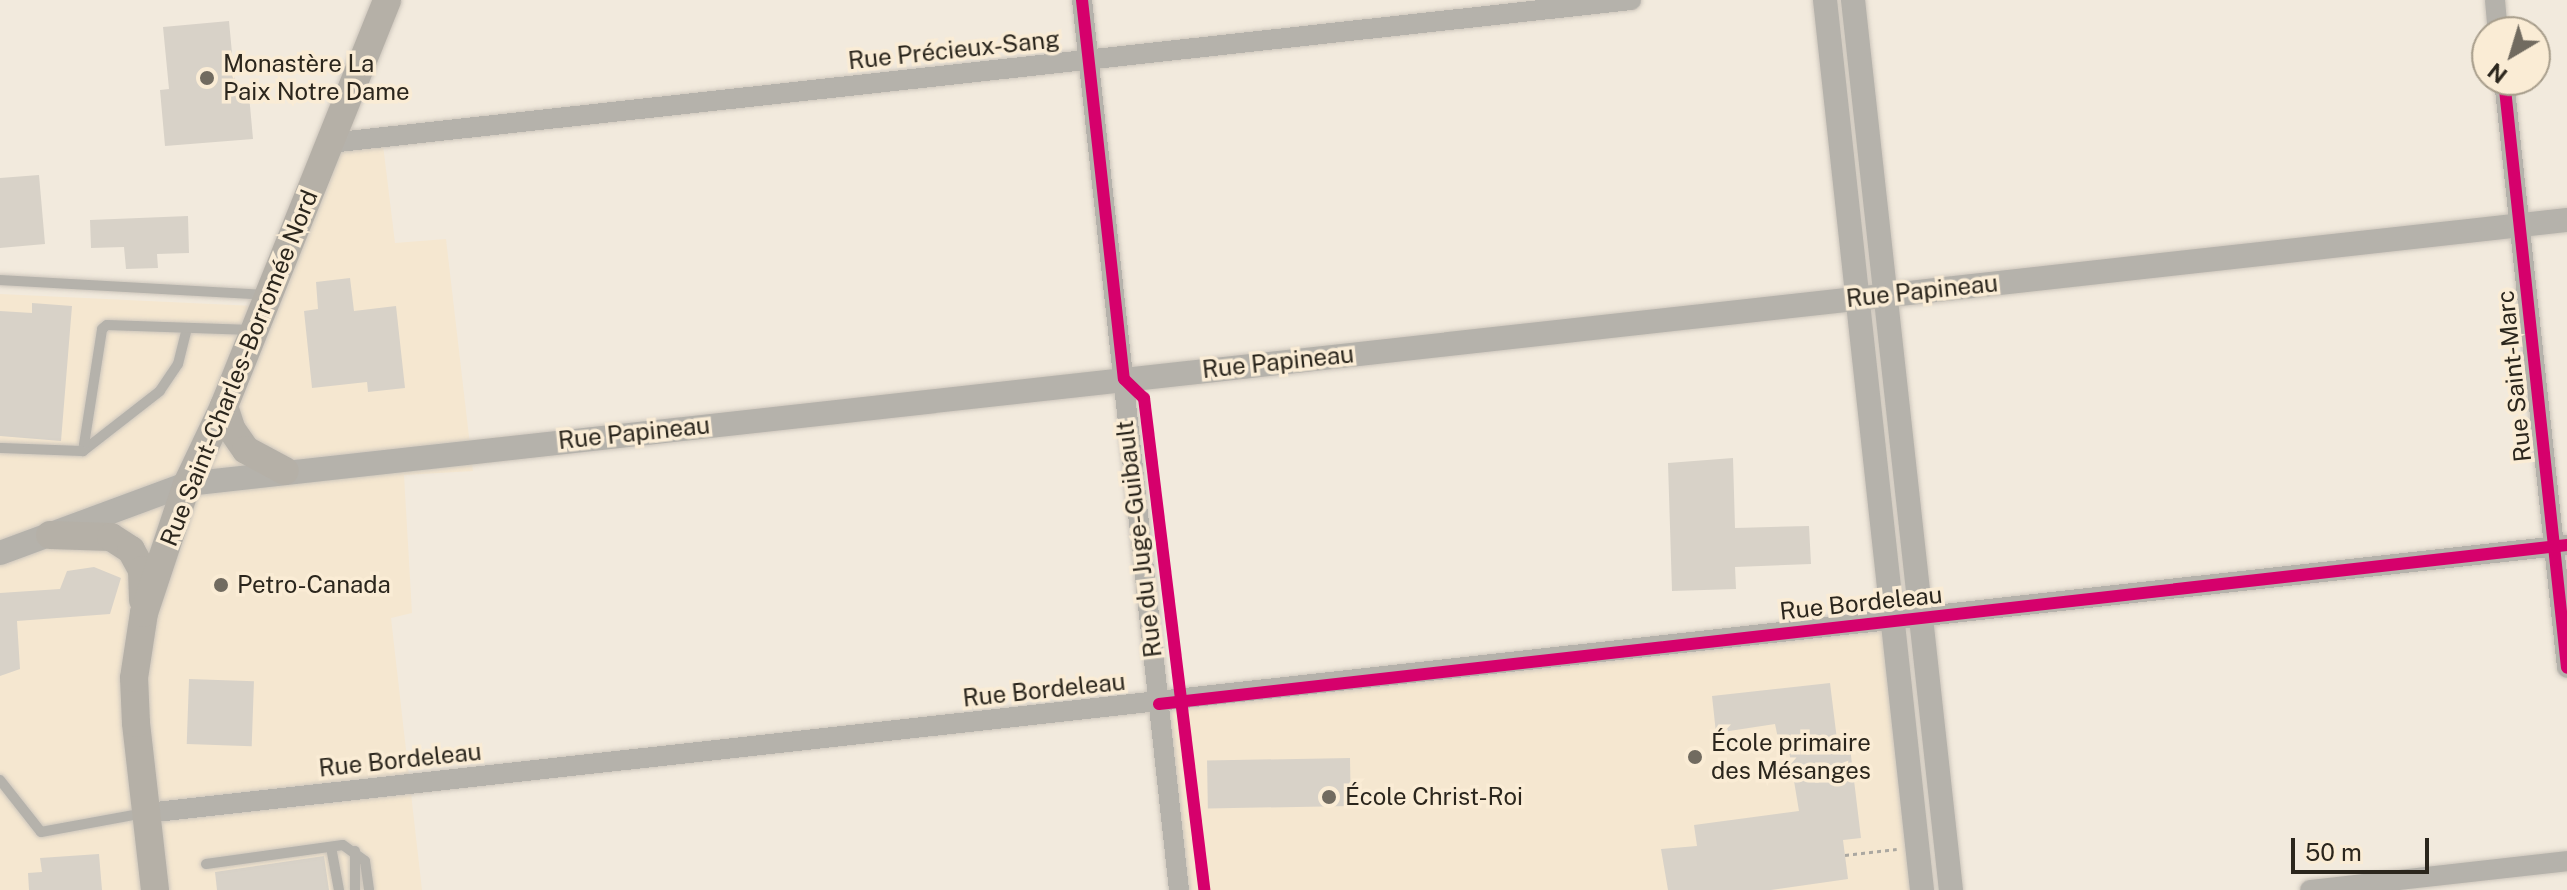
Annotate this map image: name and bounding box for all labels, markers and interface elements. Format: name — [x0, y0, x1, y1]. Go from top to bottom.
north arrow — [2471, 16, 2551, 96]
street label: Rue Précieux-Sang — [847, 25, 1061, 75]
place label: Monastère La Paix Notre Dame — [223, 50, 410, 106]
text: N — [2483, 58, 2512, 89]
marker: Monastère La Paix Notre Dame — [198, 69, 216, 87]
street label: Rue Saint-Charles-Borromée Nord — [154, 186, 324, 550]
street label: Rue Papineau — [1845, 269, 1999, 313]
street label: Rue Saint-Marc — [2491, 289, 2537, 463]
street label: Rue Papineau — [1201, 340, 1355, 384]
street label: Rue Papineau — [557, 411, 711, 455]
street label: Rue du Juge-Guibault — [1110, 419, 1168, 659]
place label: Petro-Canada — [237, 571, 391, 599]
marker: Petro-Canada — [212, 576, 230, 594]
street label: Rue Bordeleau — [1778, 580, 1944, 626]
street label: Rue Bordeleau — [961, 667, 1127, 713]
place label: École primaire des Mésanges — [1711, 729, 1871, 785]
street label: Rue Bordeleau — [317, 737, 483, 783]
marker: École primaire des Mésanges — [1686, 748, 1704, 766]
place label: École Christ-Roi — [1345, 783, 1523, 811]
marker: École Christ-Roi — [1320, 788, 1338, 806]
scale bar — [2295, 822, 2433, 872]
text: 50 m — [2305, 838, 2362, 866]

